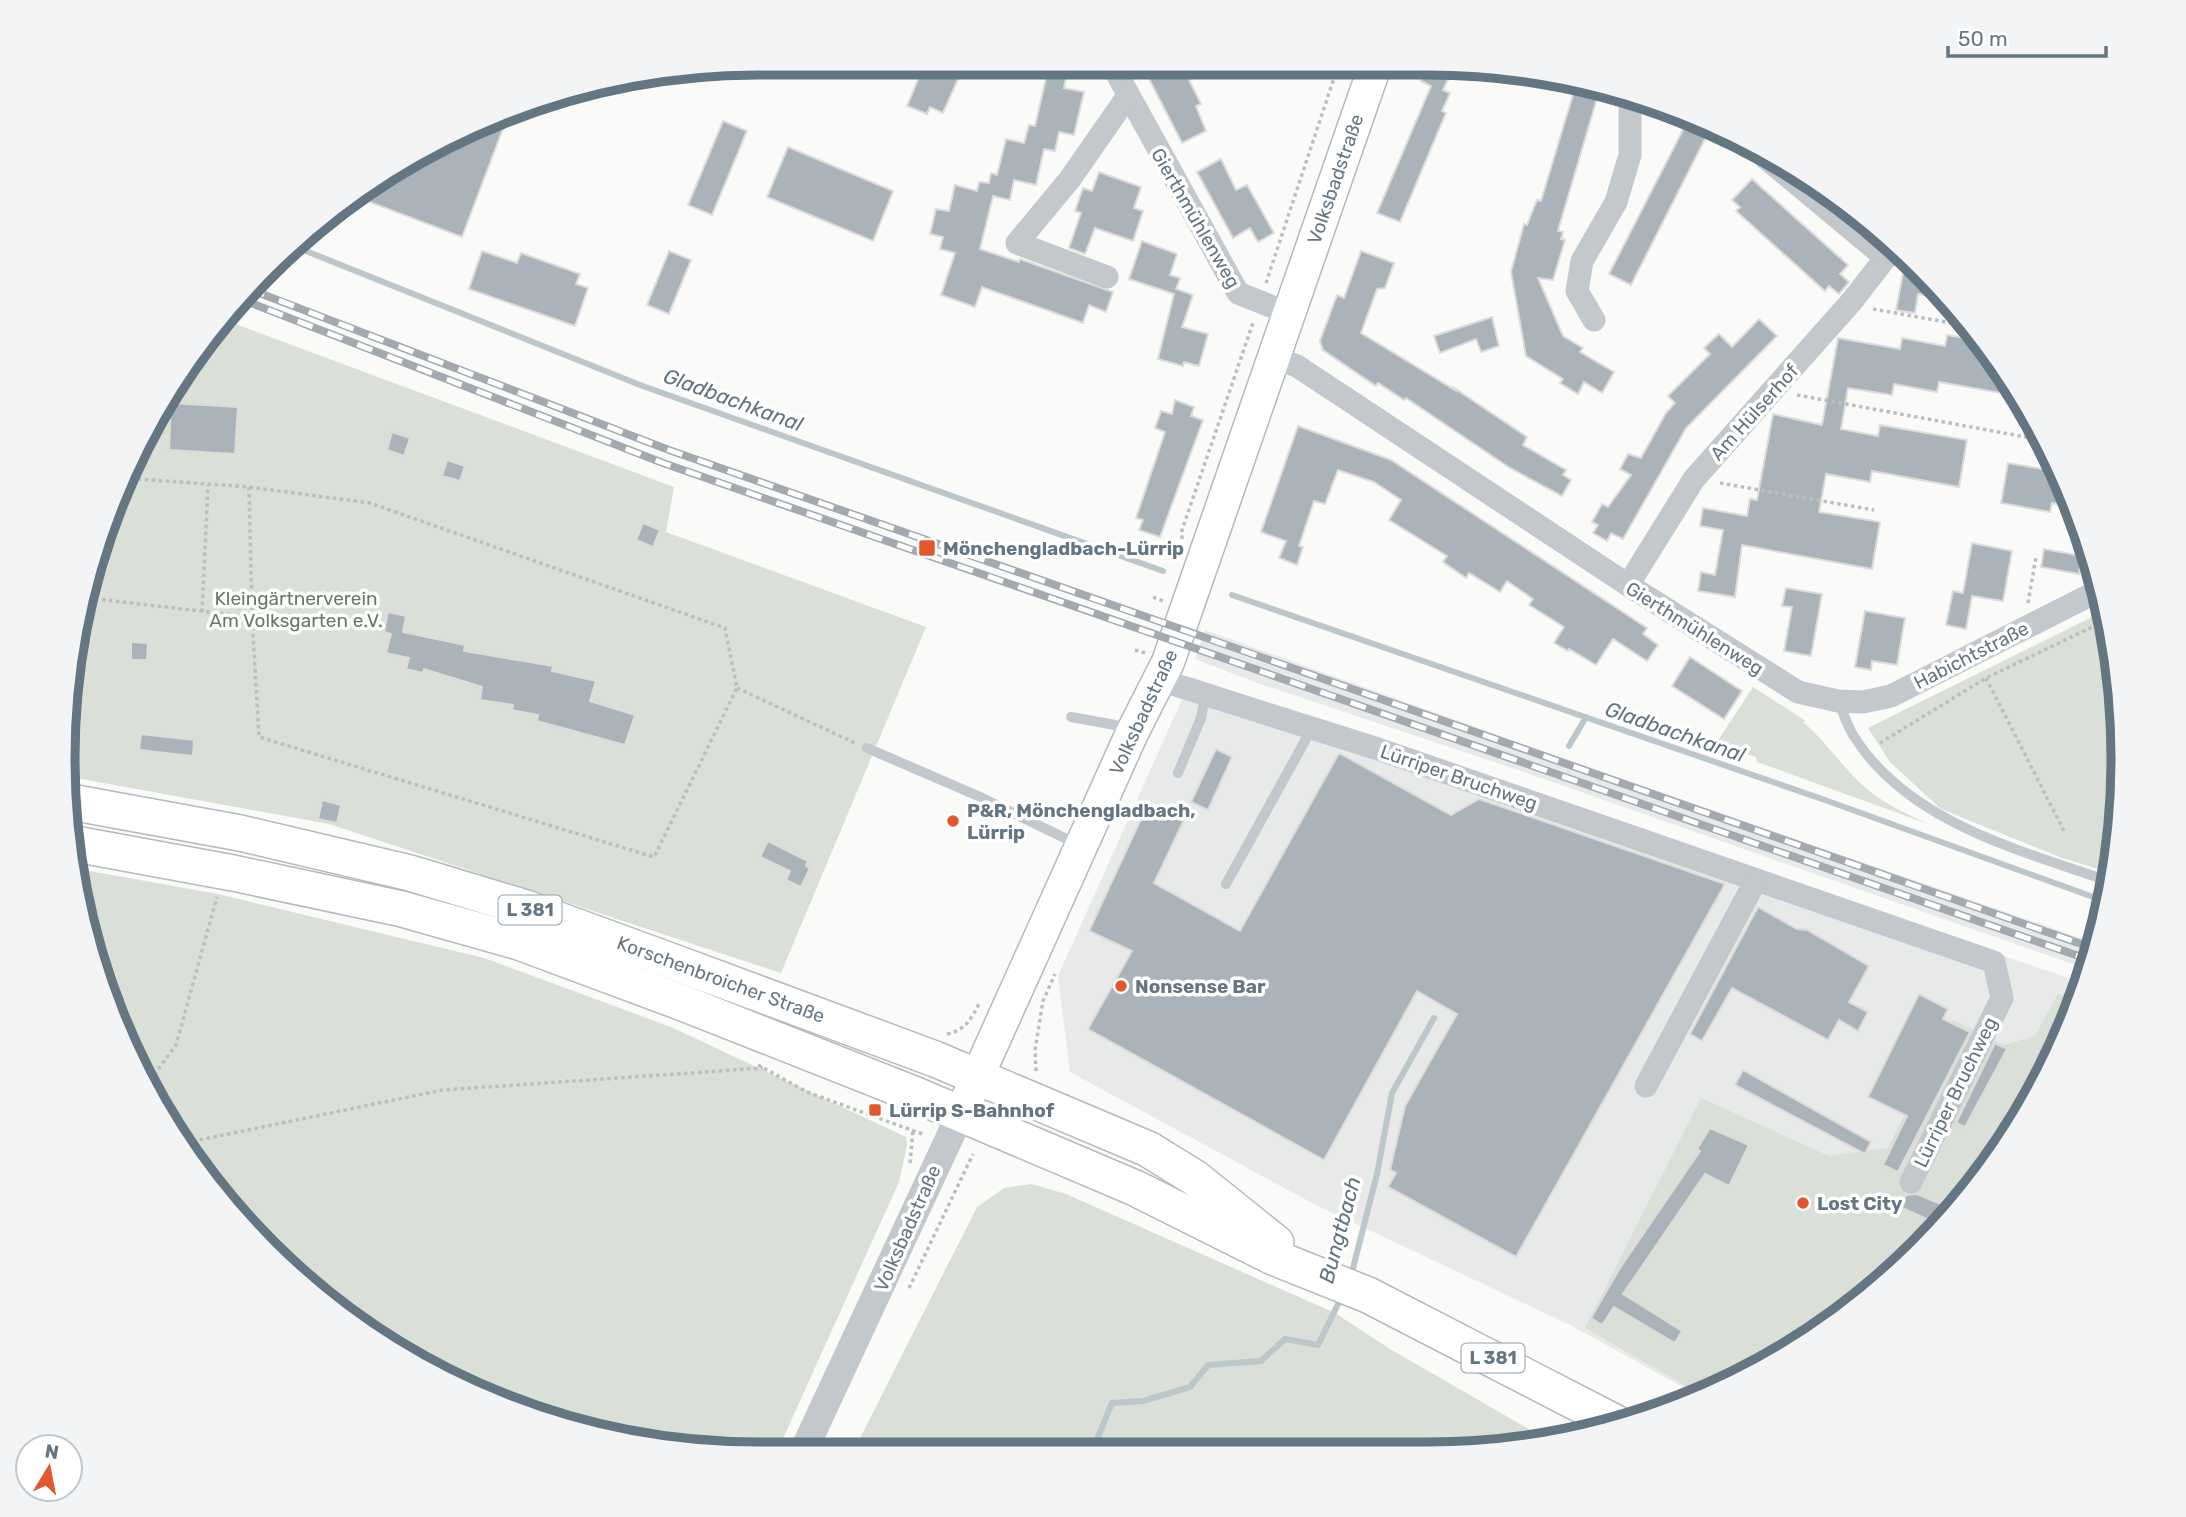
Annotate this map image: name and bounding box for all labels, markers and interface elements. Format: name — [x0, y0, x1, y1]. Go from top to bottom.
scale bar — [1948, 14, 2106, 58]
text: 50 m — [1958, 26, 2008, 51]
street label: Volksbadstraße — [1302, 111, 1368, 247]
street label: Gierthmühlenweg — [1146, 144, 1245, 292]
street label: Am Hülserhof — [1705, 359, 1804, 465]
water label: Gladbachkanal — [660, 363, 807, 437]
place label: Mönchengladbach-Lürrip — [943, 537, 1184, 560]
marker: Mönchengladbach-Lürrip — [917, 538, 937, 558]
street label: Gierthmühlenweg — [1622, 577, 1768, 680]
park label: Kleingärtnerverein Am Volksgarten e.V. — [209, 587, 383, 632]
street label: Habichtstraße — [1910, 617, 2032, 694]
street label: Volksbadstraße — [1104, 646, 1183, 779]
water label: Gladbachkanal — [1602, 696, 1749, 768]
street label: Lürriper Bruchweg — [1377, 740, 1540, 815]
place label: P&R, Mönchengladbach, Lürrip — [967, 799, 1196, 844]
marker: P&R, Mönchengladbach, Lürrip — [945, 813, 961, 829]
road number: L 381 — [498, 896, 562, 925]
street label: Korschenbroicher Straße — [614, 931, 828, 1028]
place label: Nonsense Bar — [1135, 975, 1266, 998]
marker: Nonsense Bar — [1113, 978, 1129, 994]
street label: Lürriper Bruchweg — [1909, 1013, 2002, 1171]
place label: Lürrip S-Bahnhof — [889, 1099, 1055, 1122]
marker: Lürrip S-Bahnhof — [867, 1102, 883, 1118]
street label: Volksbadstraße — [869, 1161, 946, 1295]
water label: Bungtbach — [1313, 1174, 1366, 1286]
place label: Lost City — [1817, 1192, 1903, 1215]
marker: Lost City — [1795, 1195, 1811, 1211]
road number: L 381 — [1462, 1344, 1524, 1372]
north arrow — [14, 1433, 84, 1503]
text: N — [43, 1439, 61, 1464]

